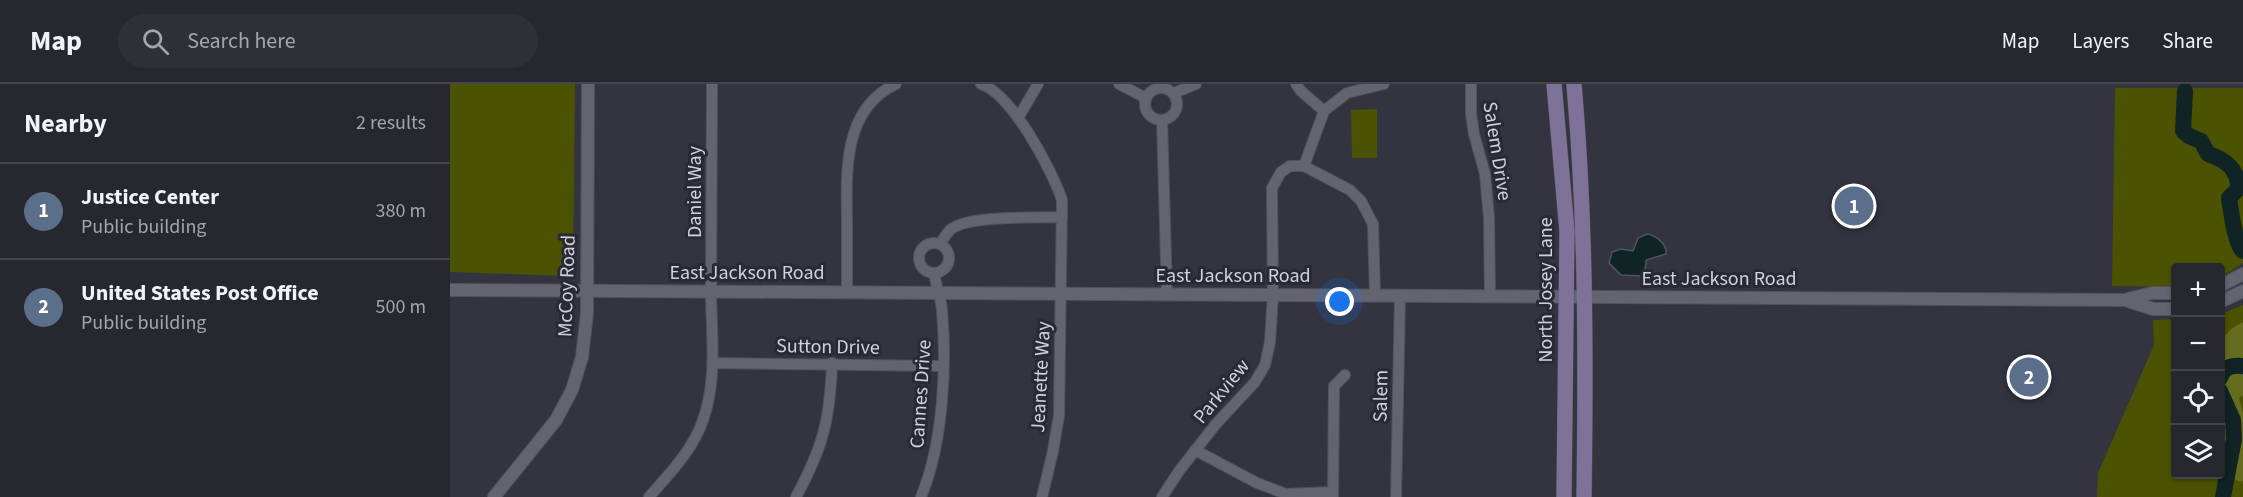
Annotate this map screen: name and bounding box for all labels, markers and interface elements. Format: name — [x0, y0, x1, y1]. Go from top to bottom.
search box — [118, 14, 538, 68]
text: Map — [30, 21, 82, 61]
icon: search — [139, 25, 172, 58]
text: Search here — [187, 25, 296, 57]
text: Map — [2002, 26, 2039, 56]
text: Layers — [2072, 26, 2129, 56]
text: Share — [2162, 26, 2213, 56]
street label: Salem Drive — [1475, 100, 1519, 203]
text: Nearby — [24, 105, 107, 142]
text: 2 results — [356, 109, 426, 137]
street label: Daniel Way — [681, 145, 709, 238]
text: Justice Center — [81, 181, 219, 213]
pin: 1 — [1834, 184, 1874, 228]
text: 1 — [38, 197, 49, 225]
text: 380 m — [376, 197, 426, 225]
text: Public building — [81, 213, 206, 241]
street label: North Josey Lane — [1532, 217, 1560, 363]
street label: McCoy Road — [551, 235, 583, 338]
street label: East Jackson Road — [669, 259, 825, 287]
street label: East Jackson Road — [1155, 262, 1311, 290]
map controls — [2171, 263, 2225, 479]
button: + — [2171, 263, 2225, 317]
street label: East Jackson Road — [1641, 265, 1797, 293]
text: United States Post Office — [81, 277, 319, 309]
your location — [1325, 287, 1354, 316]
text: 2 — [38, 293, 49, 321]
text: 500 m — [376, 293, 426, 321]
text: Public building — [81, 309, 206, 337]
button: − — [2171, 317, 2225, 371]
street label: Jeanette Way — [1024, 320, 1058, 433]
street label: Sutton Drive — [776, 332, 880, 362]
street label: Cannes Drive — [903, 339, 939, 449]
street label: Parkview — [1187, 353, 1257, 430]
pin: 2 — [2010, 354, 2048, 400]
street label: Salem — [1367, 370, 1395, 422]
button: locate — [2171, 371, 2225, 425]
button: layers — [2171, 425, 2225, 479]

